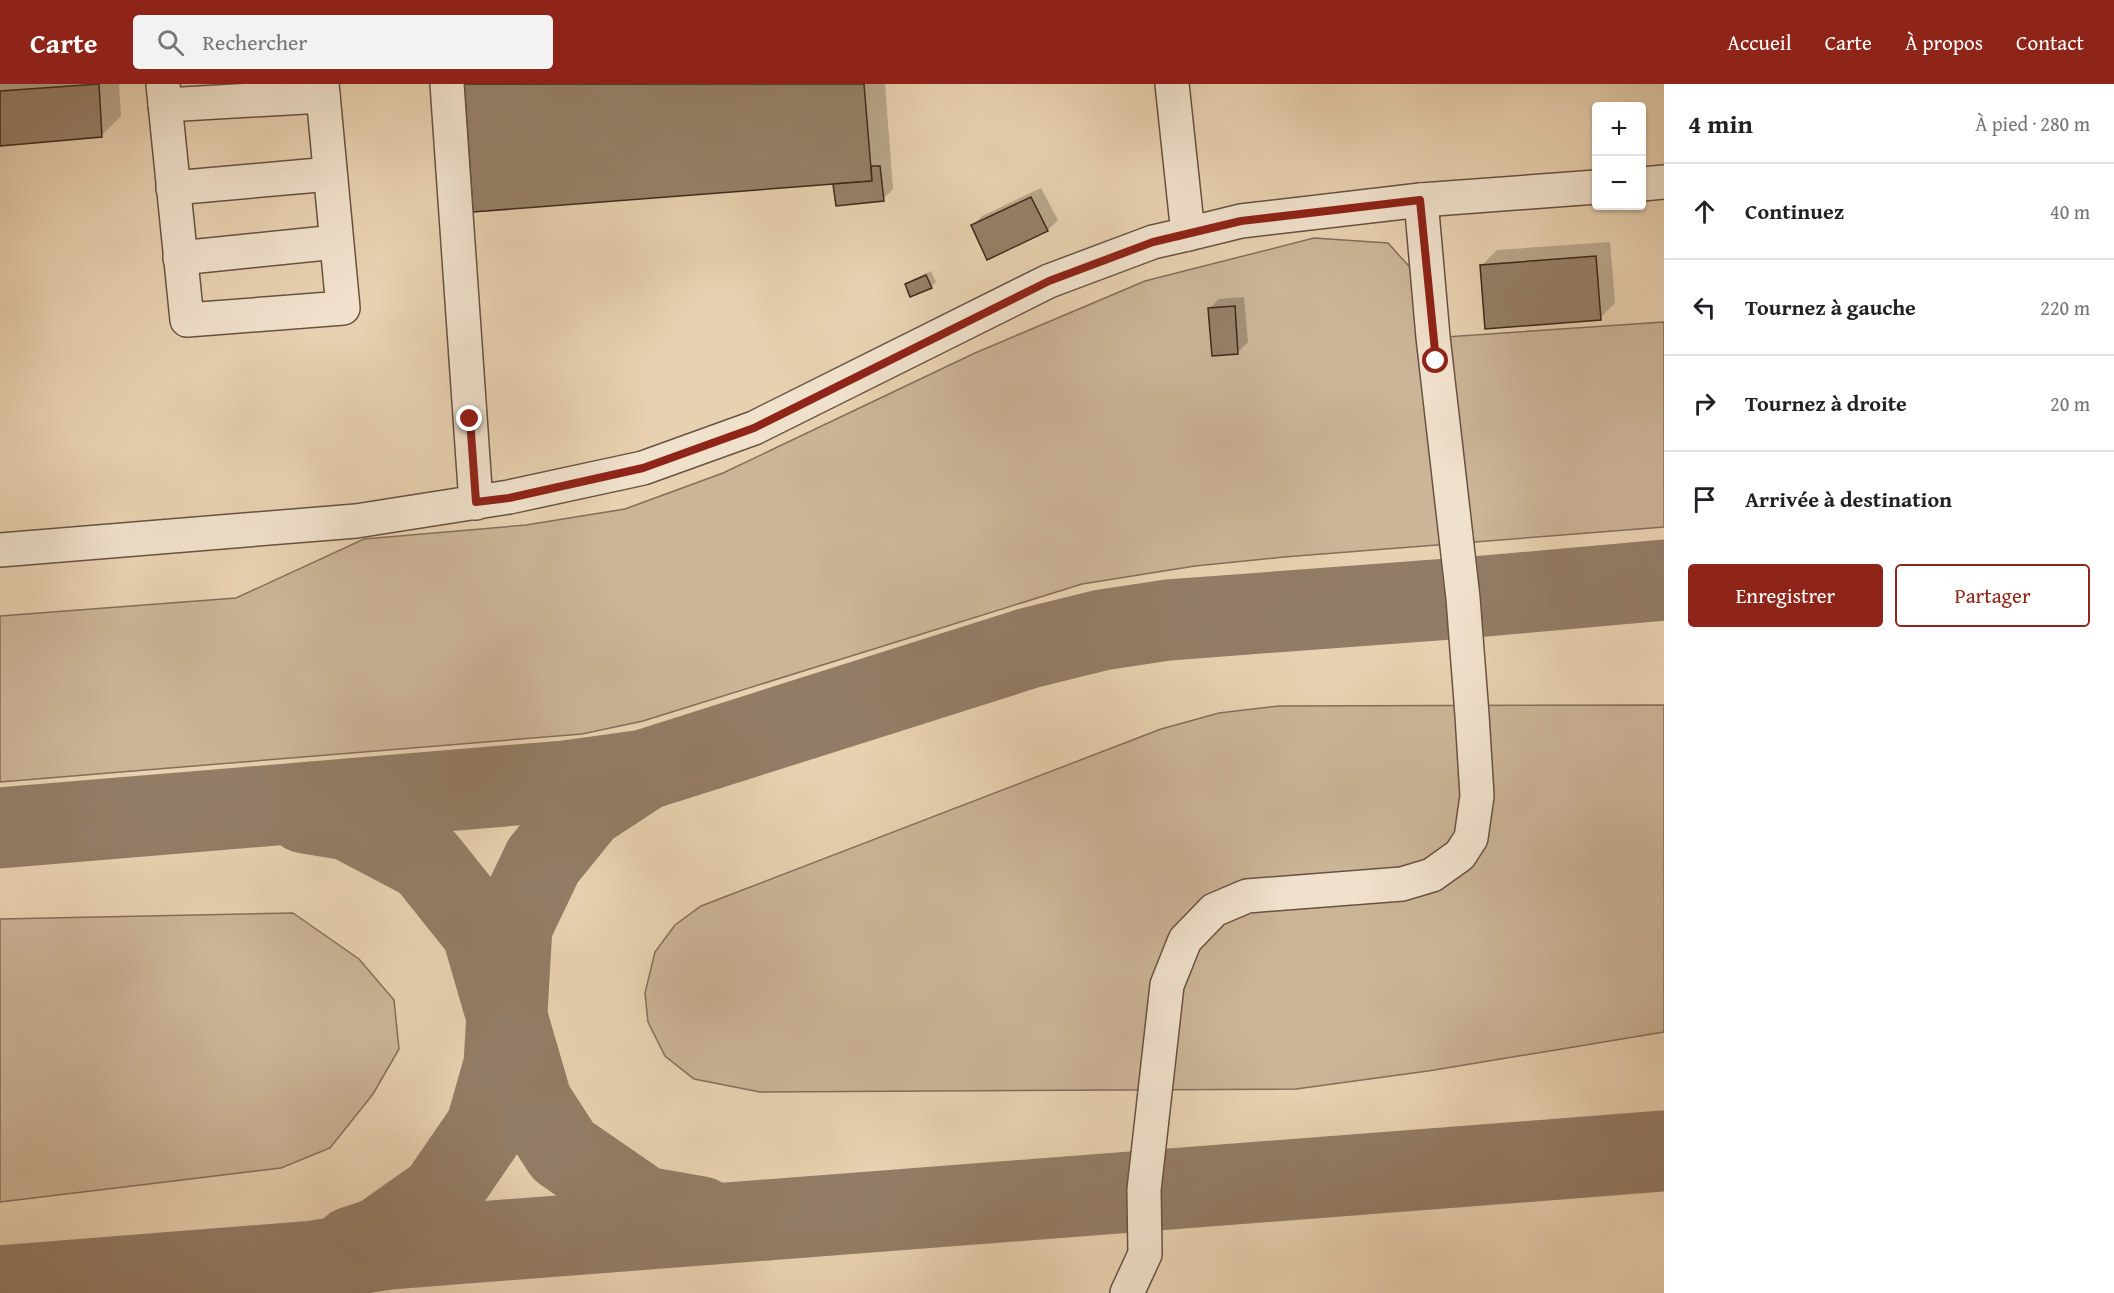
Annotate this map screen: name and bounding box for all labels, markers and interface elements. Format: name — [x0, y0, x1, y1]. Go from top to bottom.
search box — [133, 15, 553, 69]
text: Carte — [30, 22, 97, 63]
icon: search — [154, 26, 187, 59]
text: Rechercher — [202, 26, 307, 58]
text: Accueil — [1727, 27, 1792, 58]
text: Carte — [1825, 27, 1872, 58]
text: À propos — [1905, 27, 1983, 58]
text: Contact — [2016, 27, 2084, 58]
map controls — [1592, 102, 1646, 210]
button: + — [1592, 102, 1646, 156]
text: 4 min — [1688, 104, 1753, 143]
text: À pied · 280 m — [1975, 109, 2090, 138]
button: − — [1592, 156, 1646, 210]
icon: ahead — [1688, 195, 1721, 228]
text: Continuez — [1745, 195, 1844, 227]
text: 40 m — [2050, 197, 2090, 226]
icon: left — [1688, 291, 1721, 324]
text: Tournez à gauche — [1745, 291, 1916, 323]
text: 220 m — [2040, 293, 2090, 322]
route start — [1422, 347, 1448, 373]
icon: right — [1688, 387, 1721, 420]
text: Tournez à droite — [1745, 387, 1907, 419]
text: 20 m — [2050, 389, 2090, 418]
route end — [456, 405, 482, 431]
icon: arrive — [1688, 483, 1721, 516]
text: Arrivée à destination — [1745, 483, 1952, 515]
button: Enregistrer — [1688, 564, 1883, 627]
button: Partager — [1895, 564, 2090, 627]

